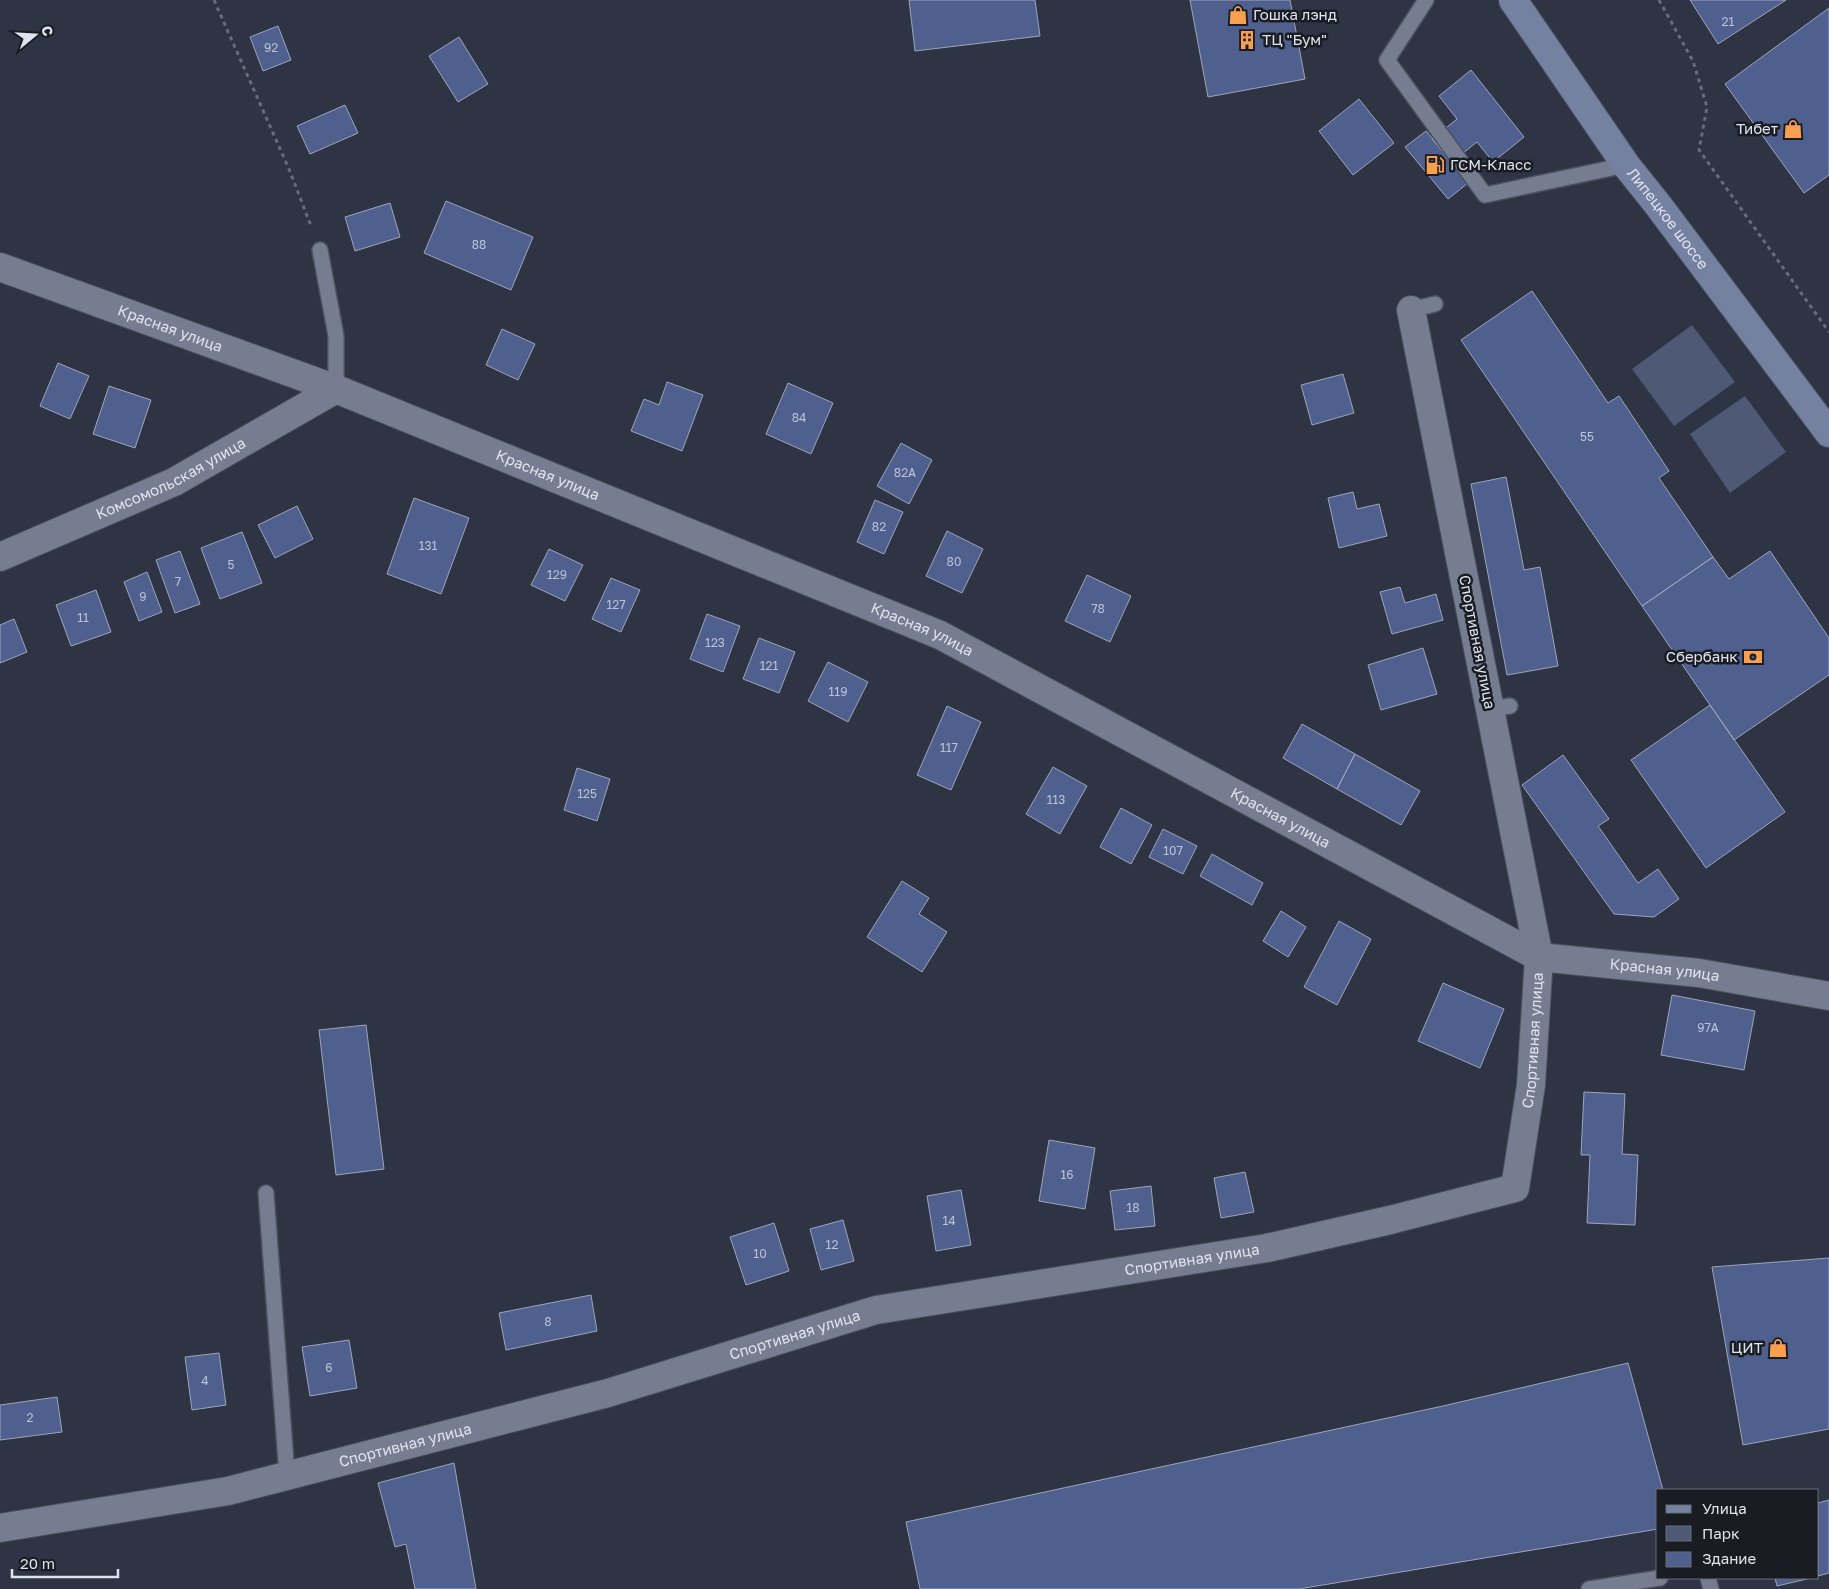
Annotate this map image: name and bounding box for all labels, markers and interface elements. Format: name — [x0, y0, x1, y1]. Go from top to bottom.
shop icon: Гошка лэнд — [1227, 4, 1249, 26]
place label: Гошка лэнд — [1253, 5, 1337, 23]
north arrow — [10, 10, 60, 60]
house number: 21 — [1722, 14, 1735, 29]
text: С — [38, 23, 57, 38]
building icon: ТЦ "Бум" — [1236, 29, 1258, 51]
place label: ТЦ "Бум" — [1262, 30, 1327, 48]
house number: 92 — [264, 40, 278, 55]
shop icon: Тибет — [1782, 118, 1804, 140]
place label: Тибет — [1736, 119, 1779, 137]
fuel station icon: ГСМ-Класс — [1424, 154, 1446, 176]
place label: ГСМ-Класс — [1450, 155, 1531, 173]
street label: Липецкое шоссе — [1624, 164, 1713, 273]
house number: 88 — [472, 237, 486, 252]
street label: Красная улица — [116, 301, 225, 355]
house number: 84 — [792, 410, 806, 425]
house number: 55 — [1580, 429, 1594, 444]
street label: Комсомольская улица — [93, 433, 248, 523]
street label: Красная улица — [494, 445, 603, 503]
house number: 82А — [894, 465, 916, 480]
house number: 82 — [872, 519, 886, 534]
house number: 131 — [419, 538, 438, 553]
house number: 80 — [947, 554, 961, 569]
house number: 5 — [228, 557, 235, 572]
house number: 129 — [547, 567, 567, 582]
street label: Спортивная улица — [1456, 573, 1500, 710]
house number: 7 — [175, 574, 181, 589]
house number: 9 — [139, 589, 147, 604]
house number: 127 — [606, 597, 626, 612]
street label: Красная улица — [869, 598, 977, 659]
house number: 78 — [1091, 601, 1105, 616]
house number: 11 — [77, 610, 89, 625]
house number: 123 — [705, 635, 725, 650]
bank icon: Сбербанк — [1742, 646, 1764, 668]
place label: Сбербанк — [1666, 647, 1738, 665]
house number: 121 — [760, 658, 778, 673]
house number: 119 — [829, 684, 847, 699]
house number: 117 — [940, 740, 958, 755]
street label: Красная улица — [1228, 783, 1334, 851]
house number: 125 — [577, 786, 597, 801]
house number: 113 — [1047, 792, 1065, 807]
house number: 107 — [1163, 843, 1183, 858]
street label: Красная улица — [1609, 954, 1721, 984]
street label: Спортивная улица — [1518, 972, 1546, 1109]
house number: 97А — [1697, 1020, 1719, 1035]
house number: 16 — [1060, 1167, 1074, 1182]
house number: 18 — [1126, 1200, 1140, 1215]
house number: 14 — [942, 1213, 956, 1228]
house number: 12 — [826, 1237, 838, 1252]
street label: Спортивная улица — [1123, 1239, 1261, 1278]
house number: 10 — [753, 1246, 767, 1261]
street label: Спортивная улица — [727, 1305, 862, 1363]
house number: 8 — [544, 1314, 552, 1329]
shop icon: ЦИТ — [1767, 1337, 1789, 1359]
place label: ЦИТ — [1731, 1338, 1763, 1356]
house number: 6 — [325, 1360, 333, 1375]
house number: 4 — [201, 1373, 209, 1388]
house number: 2 — [27, 1410, 34, 1425]
street label: Спортивная улица — [337, 1419, 473, 1470]
legend — [1656, 1489, 1819, 1579]
text: Улица — [1702, 1499, 1747, 1517]
text: Парк — [1702, 1524, 1740, 1542]
scale bar — [12, 1546, 119, 1578]
text: Здание — [1702, 1549, 1756, 1567]
text: 20 m — [20, 1554, 55, 1572]

